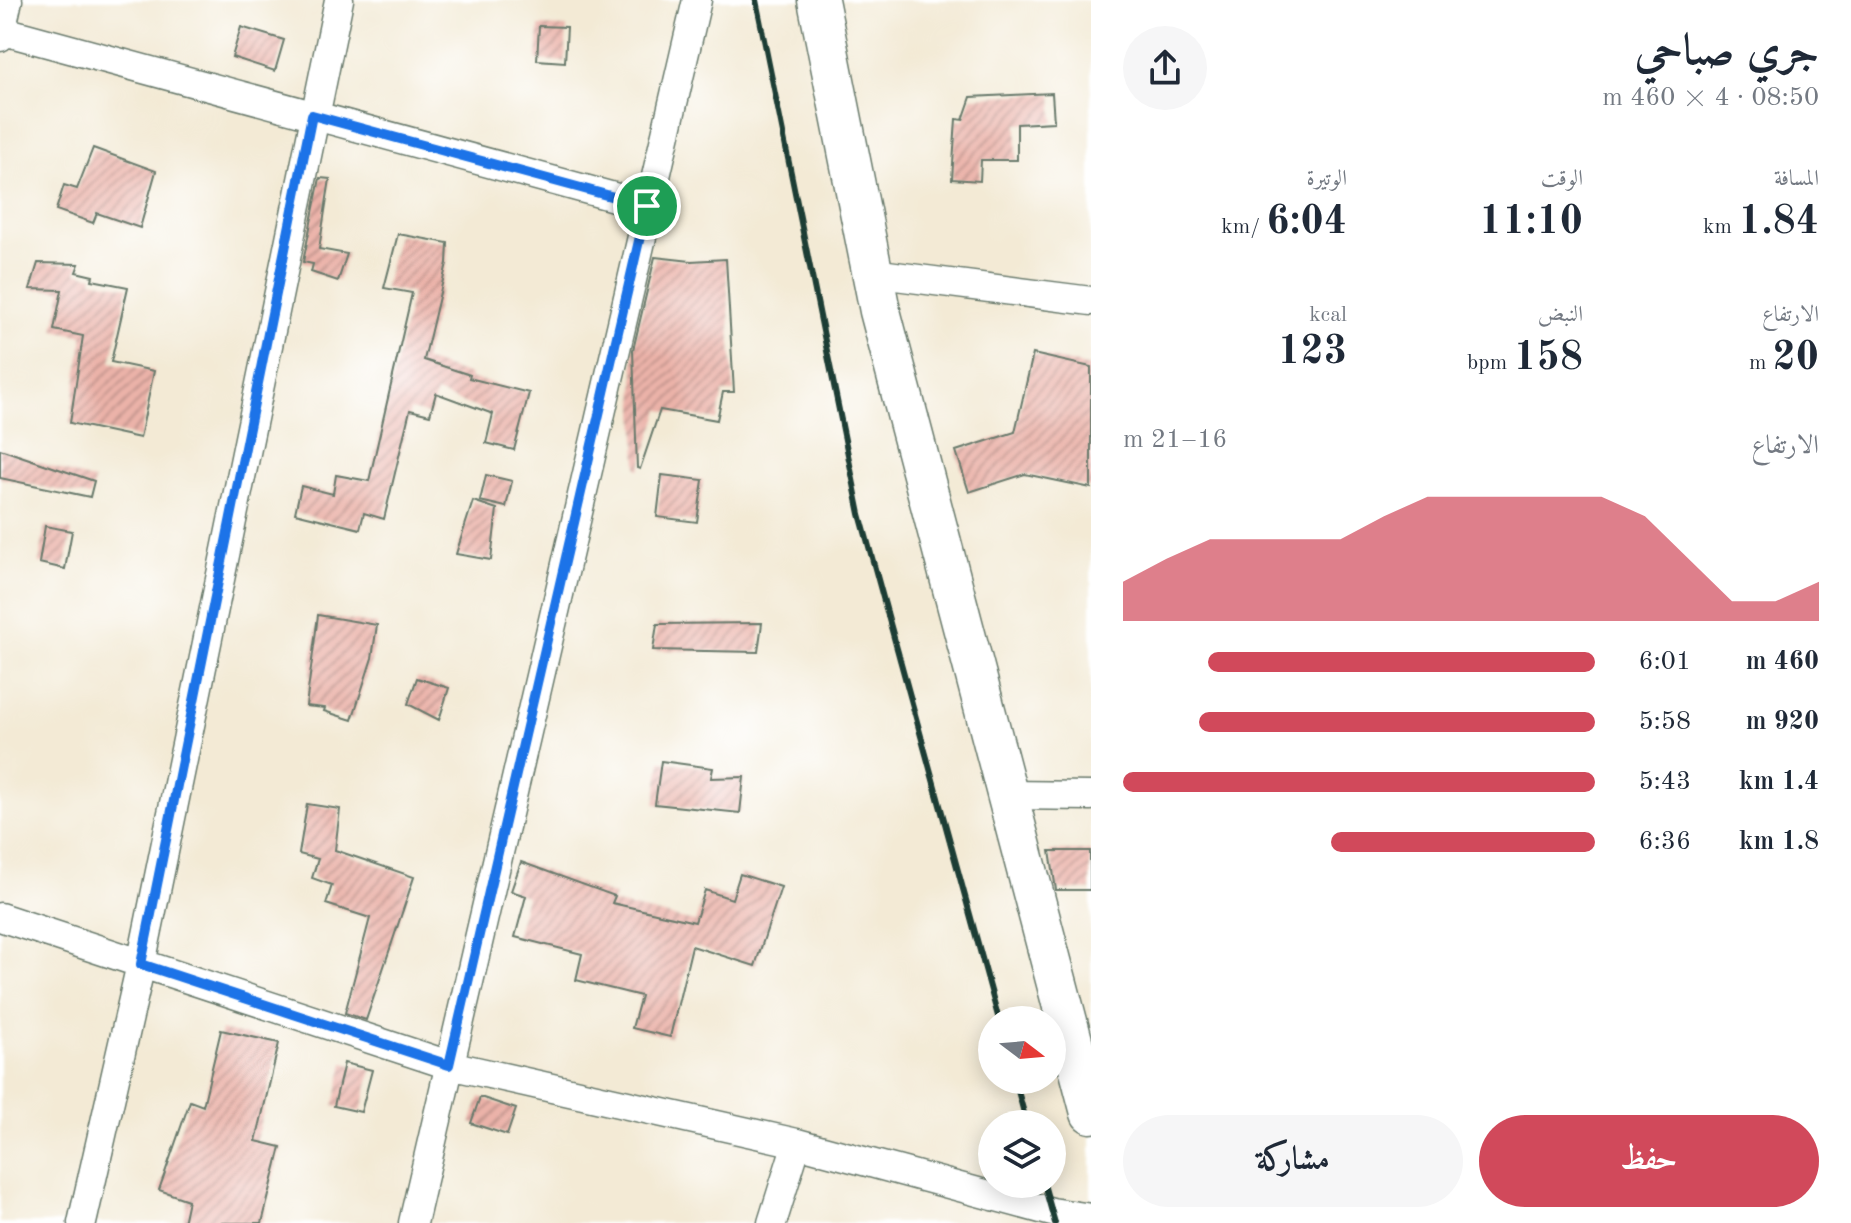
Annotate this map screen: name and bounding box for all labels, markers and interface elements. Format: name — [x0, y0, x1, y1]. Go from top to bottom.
button: share — [1123, 26, 1207, 110]
text: جري صباحي — [1635, 30, 1819, 74]
text: 08:50 · 4 × 460 m — [1602, 85, 1819, 111]
text: الوتيرة — [1306, 168, 1347, 190]
text: الوقت — [1541, 168, 1583, 190]
text: المسافة — [1774, 168, 1819, 190]
pin — [613, 172, 681, 240]
icon: arrive — [625, 184, 669, 228]
text: 6:04 — [1266, 203, 1347, 243]
text: 11:10 — [1479, 203, 1583, 243]
text: 1.84 — [1738, 203, 1819, 243]
text: /km — [1221, 216, 1266, 238]
text: km — [1703, 216, 1738, 238]
text: kcal — [1309, 304, 1347, 326]
text: النبض — [1538, 304, 1583, 326]
text: الارتفاع — [1762, 304, 1819, 326]
text: 123 — [1277, 333, 1347, 373]
text: 158 — [1513, 339, 1583, 379]
text: 20 — [1773, 339, 1819, 379]
text: bpm — [1467, 352, 1513, 374]
text: m — [1749, 352, 1773, 374]
text: 16–21 m — [1123, 427, 1227, 453]
text: الارتفاع — [1752, 433, 1819, 459]
text: 6:01 — [1638, 649, 1691, 675]
text: 460 m — [1746, 649, 1819, 675]
text: 5:58 — [1638, 709, 1691, 735]
text: 920 m — [1746, 709, 1819, 735]
text: 5:43 — [1638, 769, 1691, 795]
text: 1.4 km — [1739, 769, 1819, 795]
text: 6:36 — [1638, 829, 1691, 855]
text: 1.8 km — [1739, 829, 1819, 855]
north arrow — [978, 1006, 1066, 1094]
map controls — [978, 1006, 1066, 1198]
button: layers — [978, 1110, 1066, 1198]
button: مشاركة — [1123, 1115, 1463, 1207]
button: حفظ — [1479, 1115, 1819, 1207]

